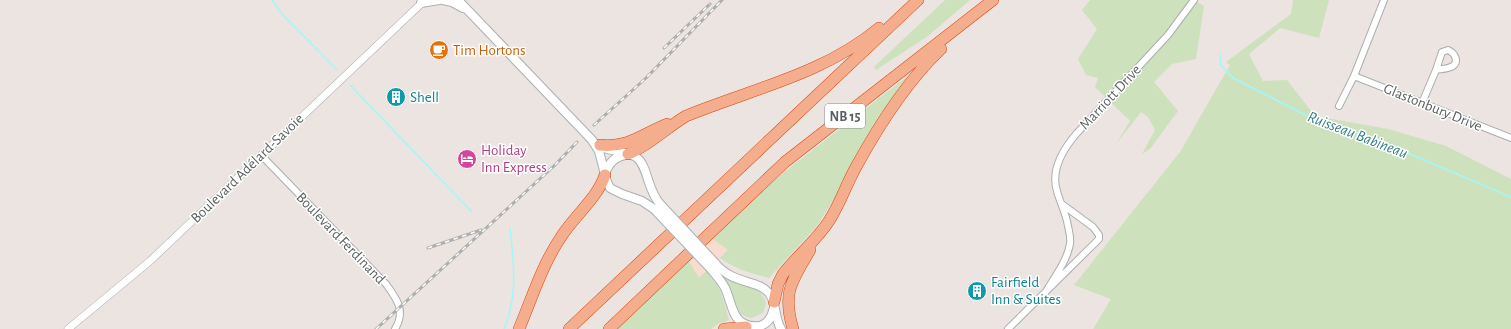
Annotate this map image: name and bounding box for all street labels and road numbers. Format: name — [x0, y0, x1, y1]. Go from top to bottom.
street label: Marriott Drive — [1077, 62, 1144, 133]
street label: Glastonbury Drive — [1381, 81, 1484, 134]
road number: NB 15 — [825, 104, 865, 128]
street label: Boulevard Adélard-Savoie — [188, 111, 307, 226]
street label: Boulevard Ferdinand — [293, 190, 388, 287]

